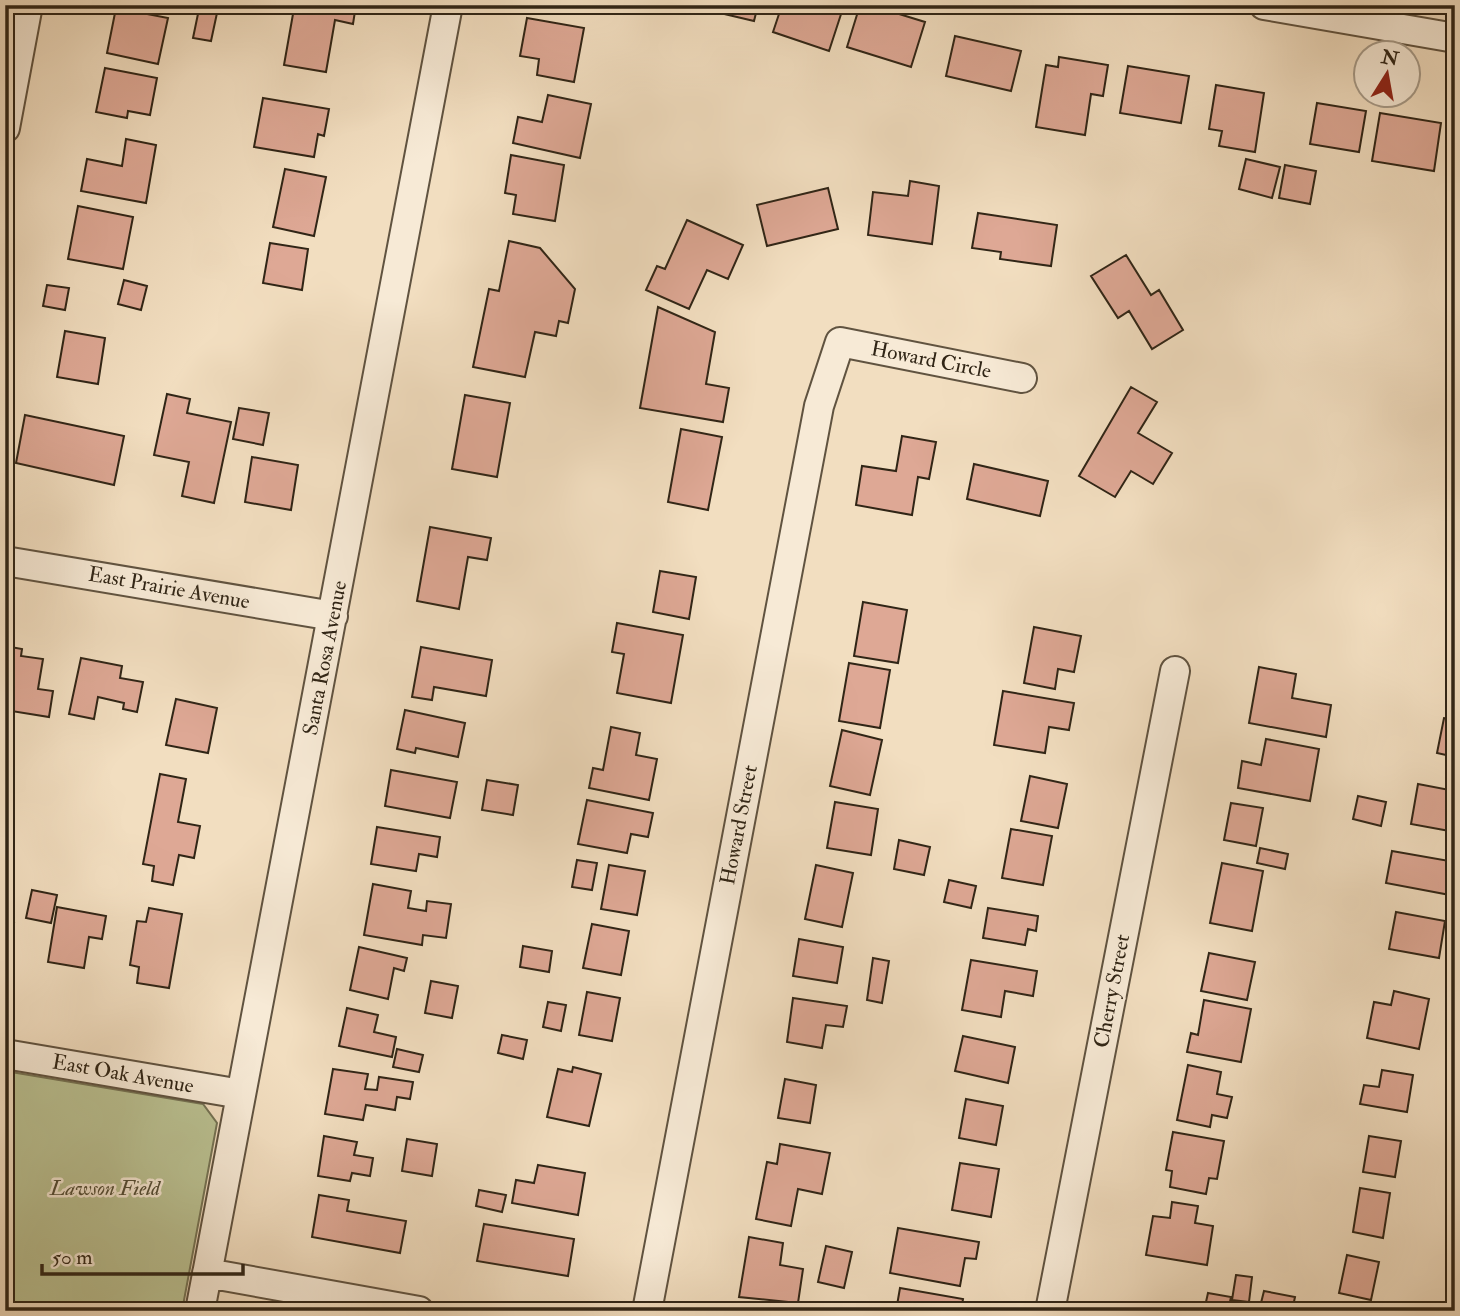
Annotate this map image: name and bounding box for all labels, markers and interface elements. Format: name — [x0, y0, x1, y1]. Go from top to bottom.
north arrow — [1352, 38, 1422, 108]
text: N — [1378, 45, 1402, 72]
street label: Howard Circle — [869, 335, 994, 385]
street label: East Prairie Avenue — [86, 560, 252, 616]
street label: Santa Rosa Avenue — [297, 578, 353, 738]
street label: Howard Street — [714, 763, 764, 887]
street label: Cherry Street — [1088, 932, 1136, 1050]
street label: East Oak Avenue — [50, 1048, 196, 1100]
park label: Lawson Field — [49, 1175, 161, 1202]
scale bar — [42, 1232, 243, 1276]
text: 50 m — [52, 1244, 93, 1271]

